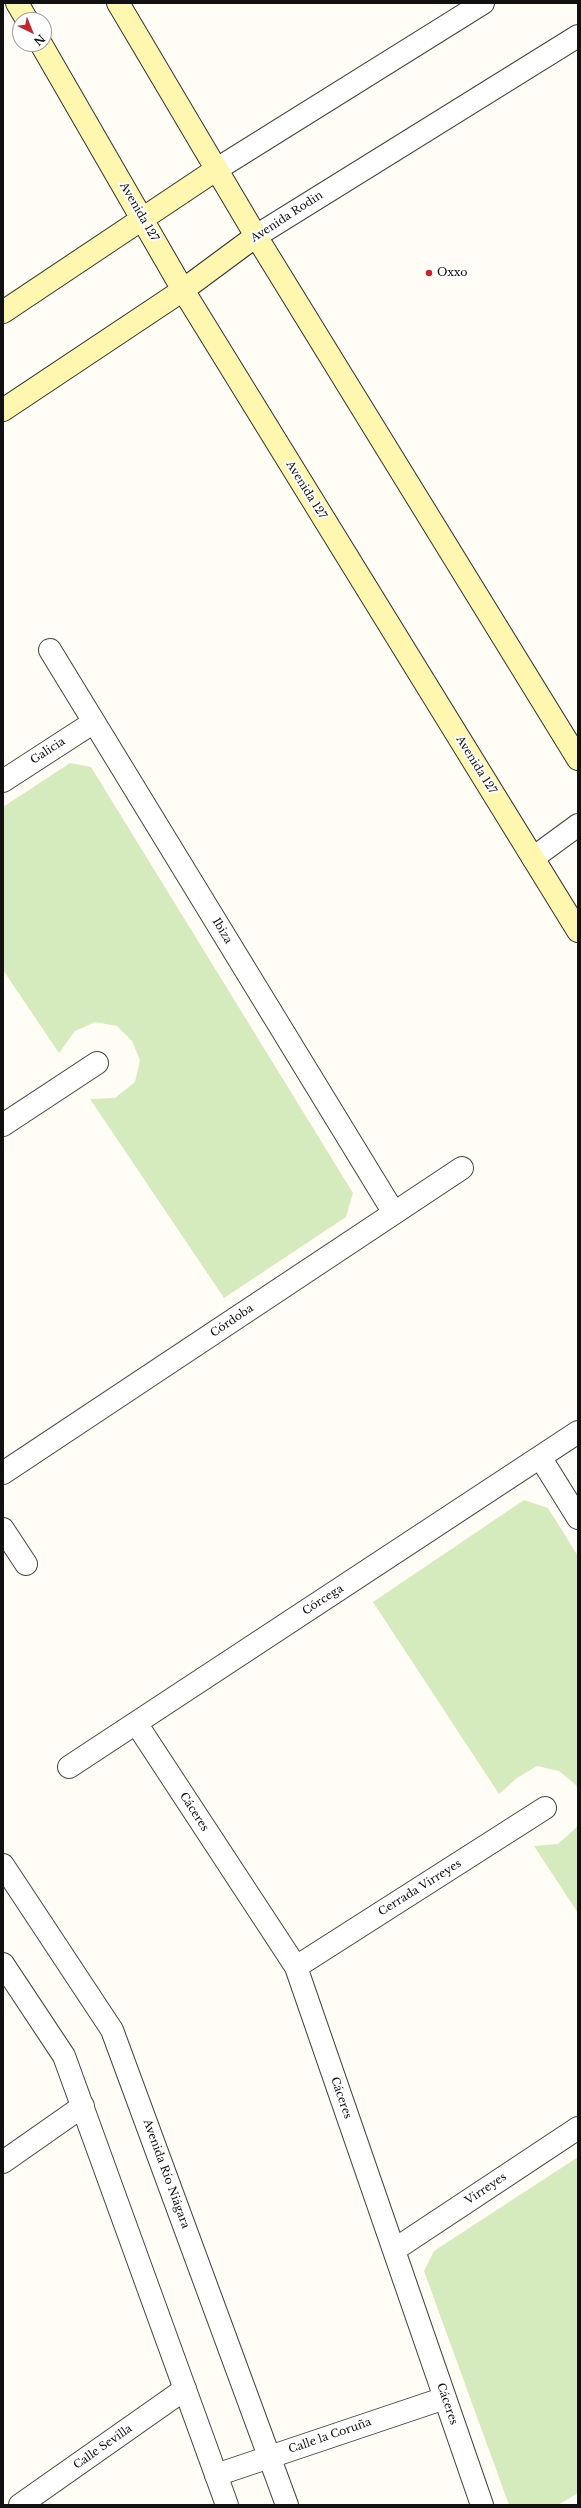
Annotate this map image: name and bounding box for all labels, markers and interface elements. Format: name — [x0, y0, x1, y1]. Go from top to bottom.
north arrow — [12, 12, 52, 52]
text: N — [31, 31, 48, 49]
street label: Avenida 127 — [117, 180, 161, 244]
street label: Avenida Rodin — [249, 189, 325, 245]
place label: Oxxo — [437, 266, 468, 280]
marker: Oxxo — [424, 268, 434, 278]
street label: Avenida 127 — [283, 459, 329, 521]
street label: Avenida 127 — [453, 734, 499, 796]
street label: Galicia — [28, 735, 68, 767]
street label: Ibiza — [209, 916, 235, 946]
street label: Córdoba — [208, 1302, 256, 1340]
street label: Córcega — [300, 1582, 346, 1618]
street label: Cáceres — [177, 1790, 211, 1834]
street label: Cerrada Virreyes — [376, 1857, 464, 1919]
street label: Cáceres — [328, 2075, 354, 2121]
street label: Avenida Río Niágara — [140, 2118, 192, 2230]
street label: Virreyes — [463, 2170, 509, 2208]
street label: Cáceres — [434, 2381, 460, 2427]
street label: Calle la Coruña — [287, 2416, 373, 2456]
street label: Calle Sevilla — [71, 2422, 135, 2472]

